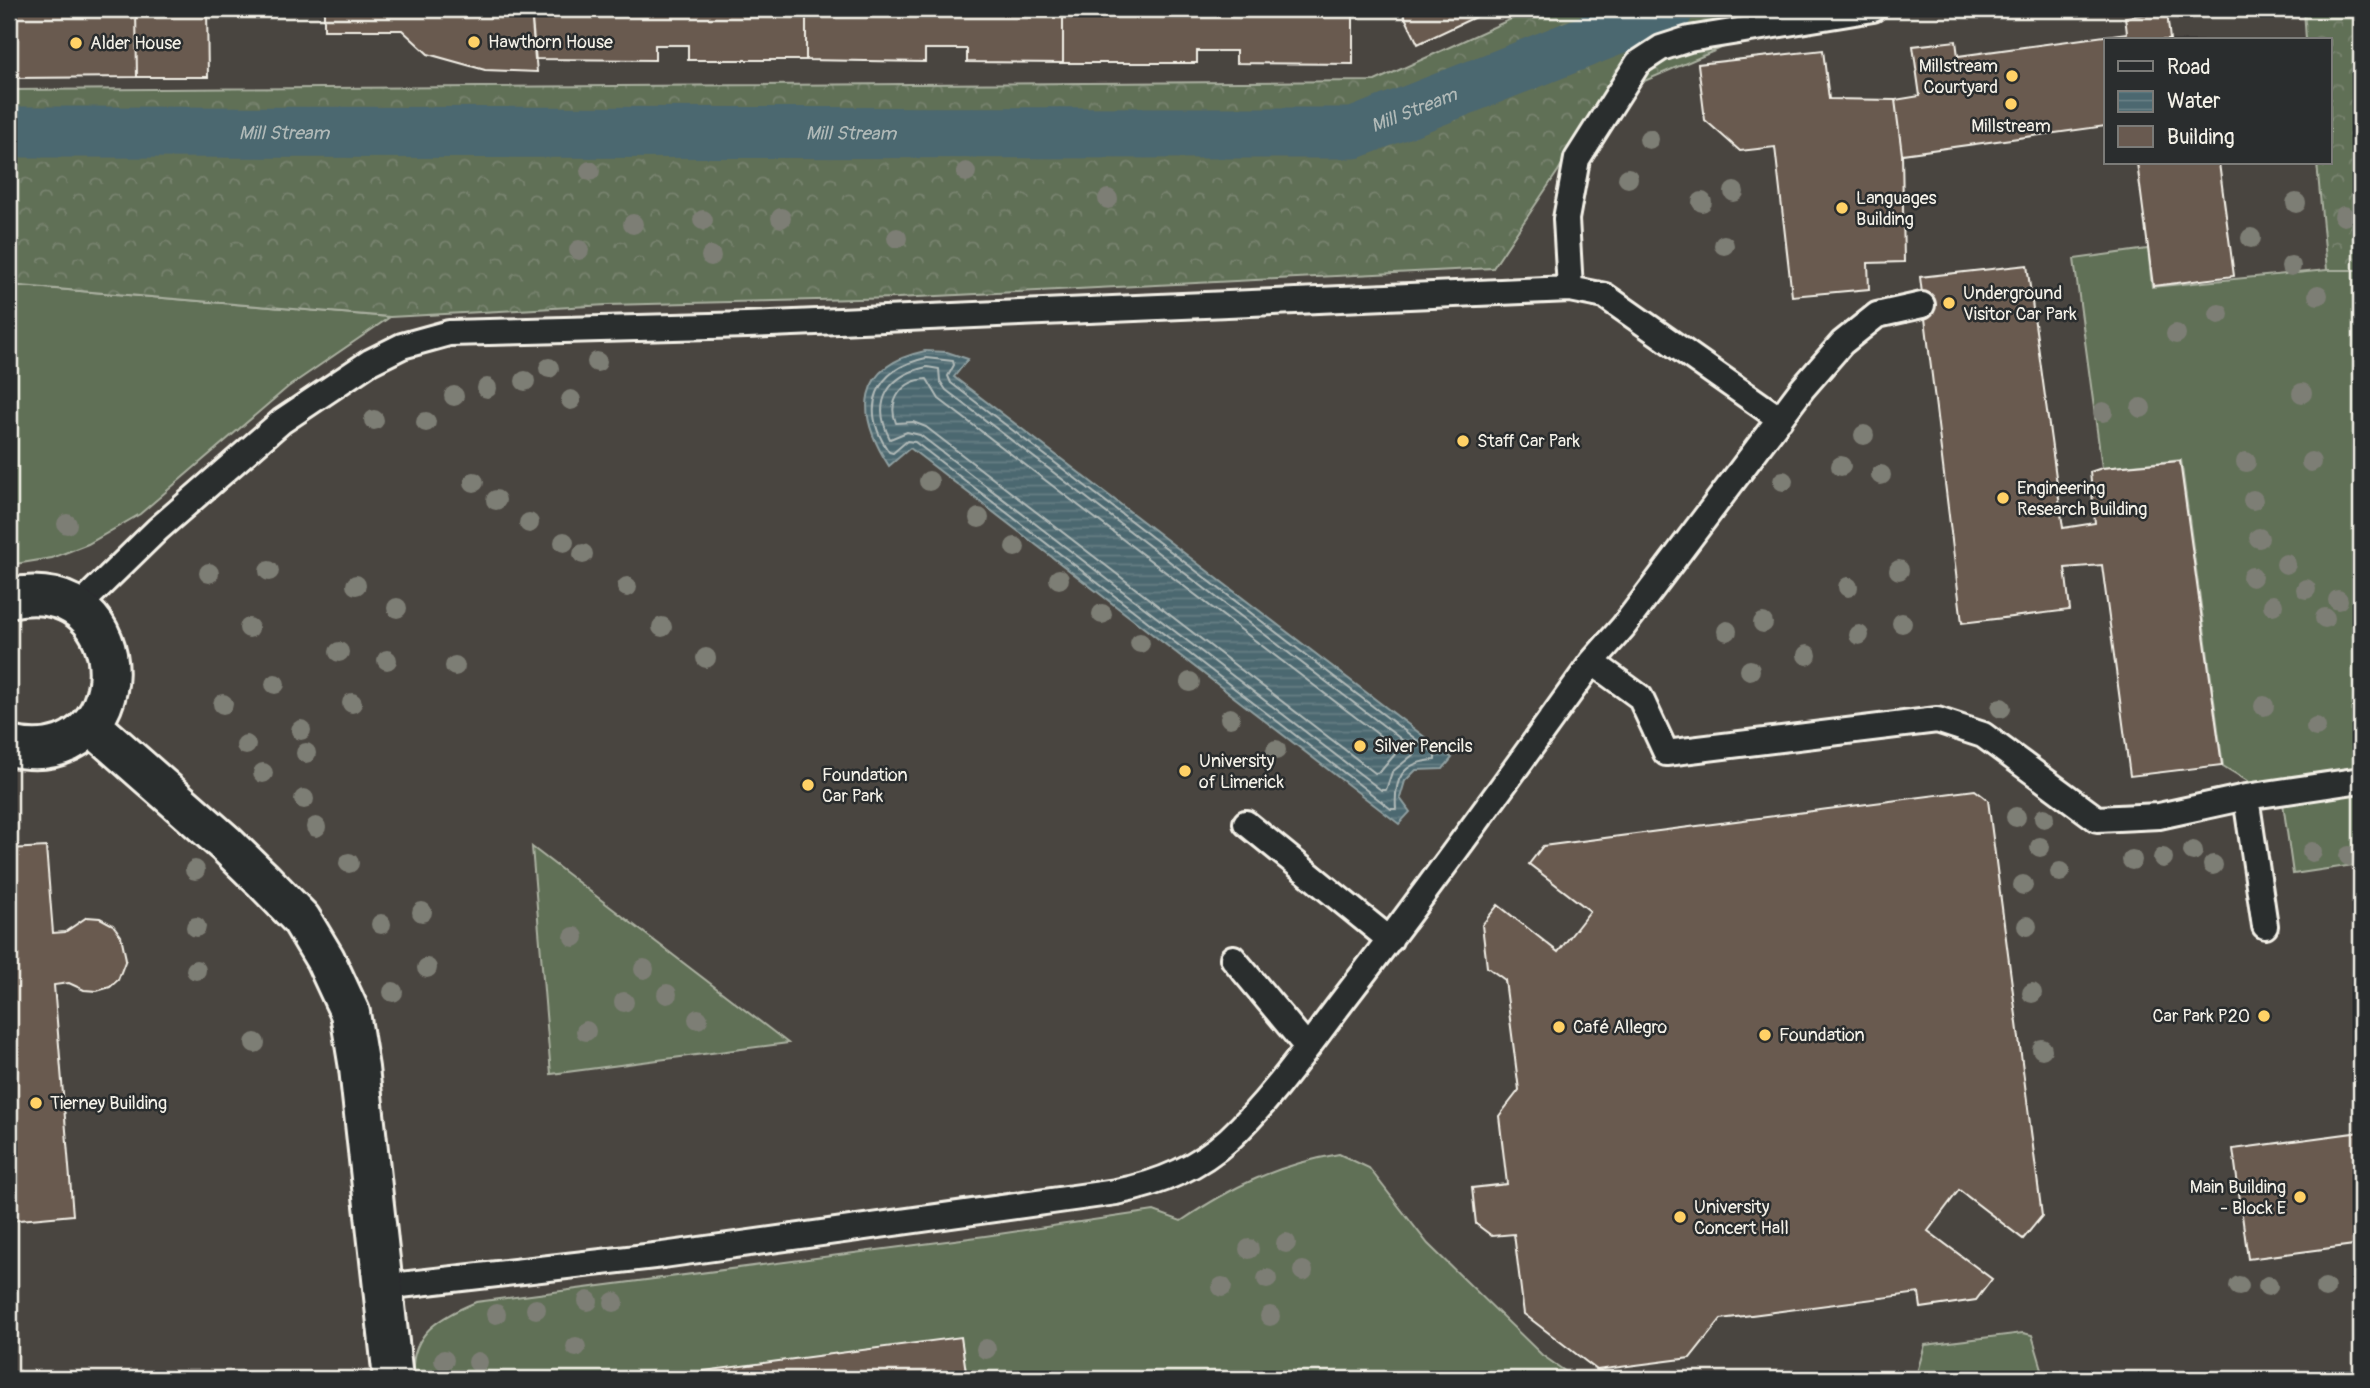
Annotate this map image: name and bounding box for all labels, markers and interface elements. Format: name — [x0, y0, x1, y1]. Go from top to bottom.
place label: Hawthorn House — [488, 31, 613, 54]
place label: Alder House — [90, 32, 181, 55]
marker: Hawthorn House — [466, 34, 482, 50]
marker: Alder House — [68, 35, 84, 51]
legend — [2104, 38, 2332, 164]
text: Road — [2167, 54, 2211, 81]
place label: Millstream Courtyard — [1919, 55, 1998, 99]
marker: Millstream Courtyard — [2004, 68, 2020, 84]
water label: Mill Stream — [1367, 82, 1461, 138]
text: Water — [2167, 88, 2221, 115]
marker: Millstream — [2003, 96, 2019, 112]
place label: Millstream — [1971, 115, 2051, 138]
water label: Mill Stream — [239, 121, 330, 145]
water label: Mill Stream — [806, 122, 897, 146]
text: Building — [2167, 124, 2234, 151]
place label: Languages Building — [1856, 187, 1937, 231]
marker: Languages Building — [1834, 200, 1850, 216]
place label: Underground Visitor Car Park — [1963, 282, 2077, 326]
marker: Underground Visitor Car Park — [1941, 295, 1957, 311]
place label: Staff Car Park — [1477, 430, 1581, 453]
marker: Staff Car Park — [1455, 433, 1471, 449]
place label: Engineering Research Building — [2017, 477, 2147, 521]
marker: Engineering Research Building — [1995, 490, 2011, 506]
place label: Silver Pencils — [1374, 735, 1473, 758]
marker: Silver Pencils — [1352, 738, 1368, 754]
place label: University of Limerick — [1199, 750, 1284, 794]
marker: University of Limerick — [1177, 763, 1193, 779]
place label: Foundation Car Park — [822, 764, 908, 808]
marker: Foundation Car Park — [800, 777, 816, 793]
place label: Car Park P20 — [2152, 1005, 2250, 1028]
marker: Car Park P20 — [2256, 1008, 2272, 1024]
place label: Café Allegro — [1573, 1016, 1668, 1039]
marker: Café Allegro — [1551, 1019, 1567, 1035]
place label: Foundation — [1779, 1024, 1865, 1047]
marker: Foundation — [1757, 1027, 1773, 1043]
place label: Tierney Building — [50, 1092, 167, 1115]
marker: Tierney Building — [28, 1095, 44, 1111]
place label: Main Building - Block E — [2190, 1176, 2286, 1220]
marker: Main Building - Block E — [2292, 1189, 2308, 1205]
place label: University Concert Hall — [1694, 1196, 1789, 1240]
marker: University Concert Hall — [1672, 1209, 1688, 1225]

